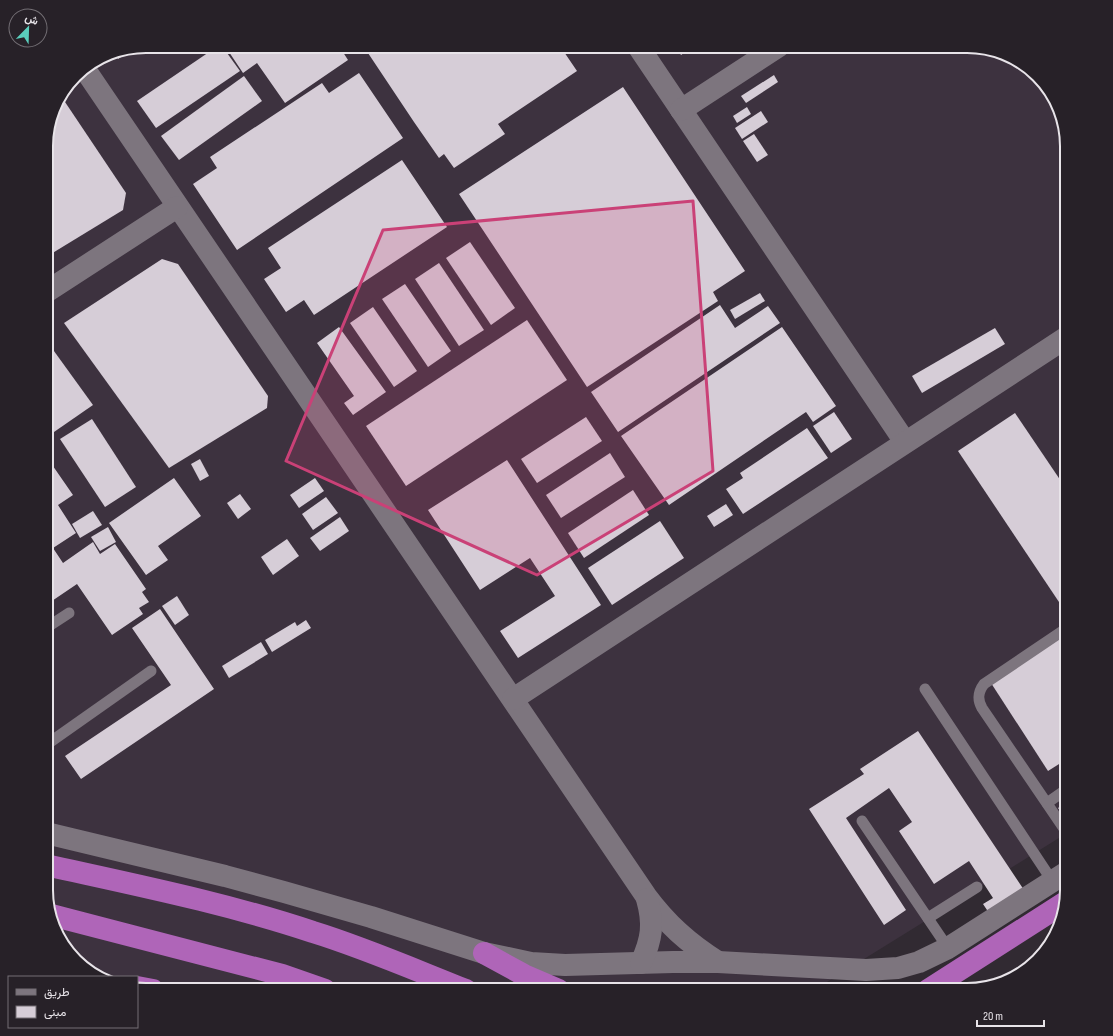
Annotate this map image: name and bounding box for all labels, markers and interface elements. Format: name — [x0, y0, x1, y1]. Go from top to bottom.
north arrow — [8, 8, 48, 48]
text: ش — [23, 11, 40, 28]
legend — [8, 976, 138, 1028]
text: طريق — [44, 985, 70, 1000]
scale bar — [977, 1002, 1044, 1028]
text: مبنى — [44, 1005, 66, 1020]
text: 20 m — [983, 1009, 1003, 1024]

